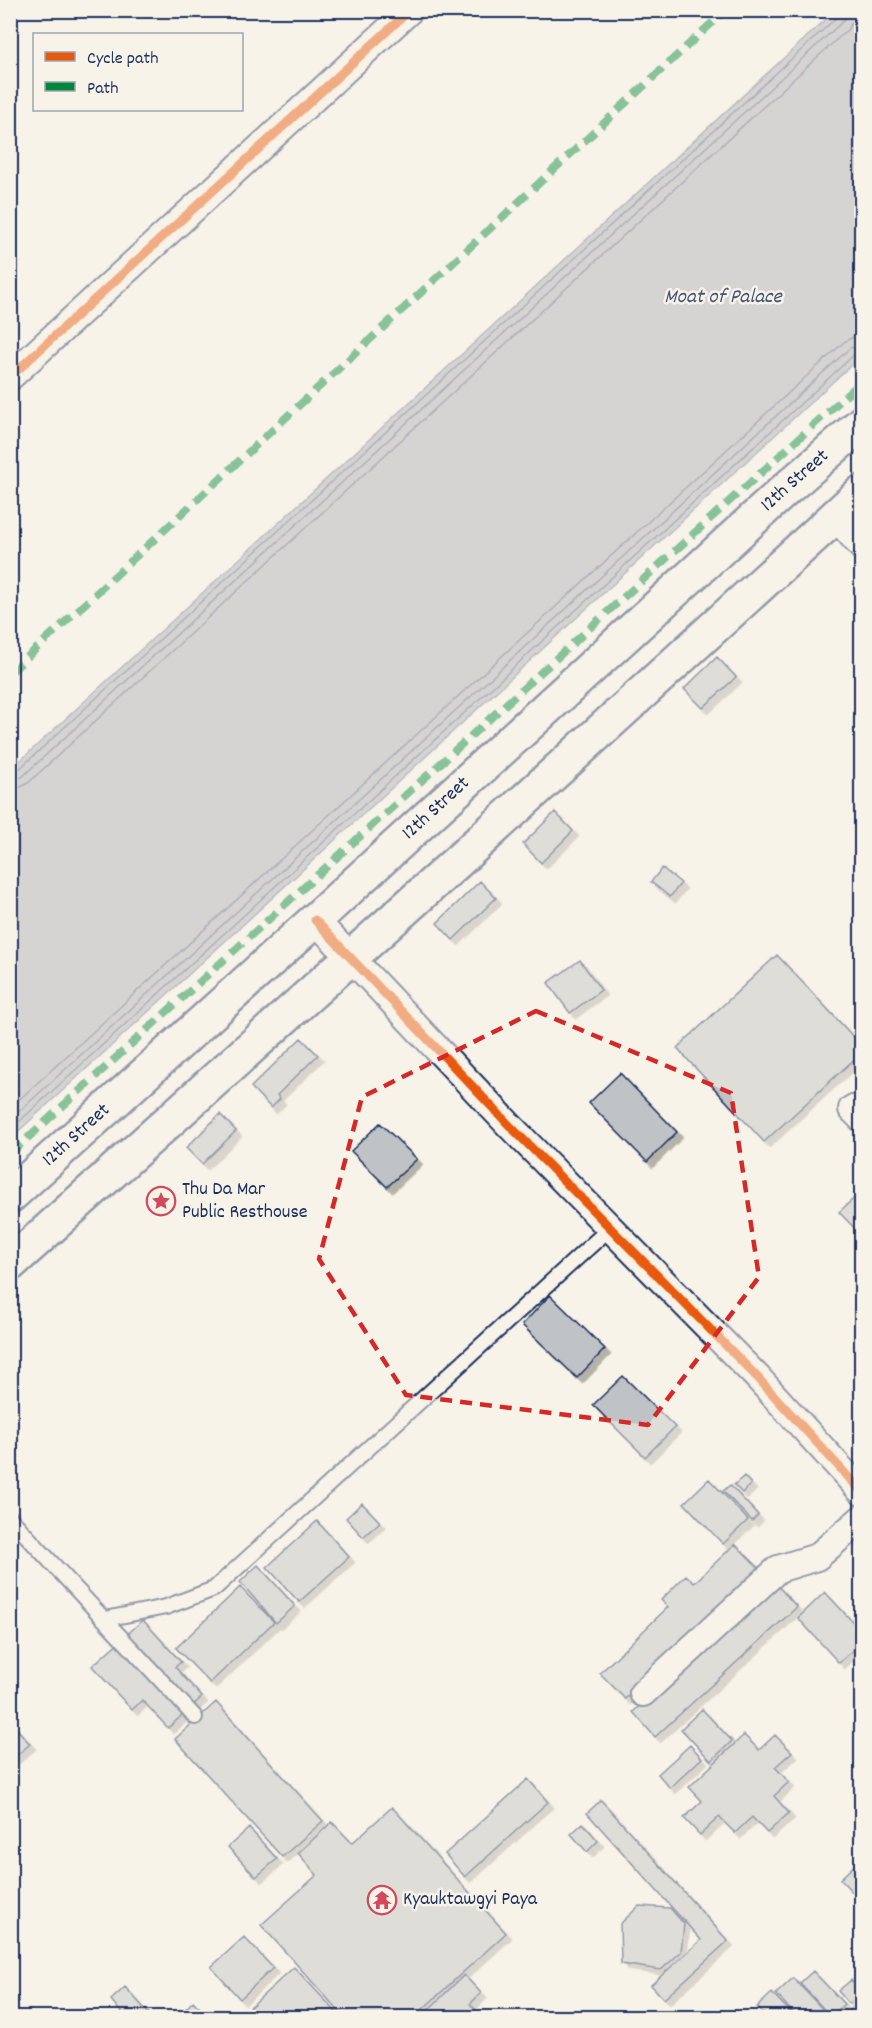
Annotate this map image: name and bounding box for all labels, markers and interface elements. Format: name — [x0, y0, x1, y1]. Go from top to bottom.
legend — [33, 33, 243, 111]
text: Cycle path — [87, 47, 158, 72]
text: Path — [87, 77, 119, 102]
water label: Moat of Palace — [664, 283, 784, 313]
street label: 12th Street — [755, 443, 836, 519]
street label: 12th Street — [396, 771, 477, 847]
street label: 12th Street — [37, 1097, 117, 1174]
place label: Thu Da Mar Public Resthouse — [182, 1176, 308, 1227]
place icon: Thu Da Mar Public Resthouse — [145, 1185, 177, 1217]
temple icon: Kyauktawgyi Paya — [366, 1884, 398, 1916]
place label: Kyauktawgyi Paya — [403, 1886, 538, 1914]

